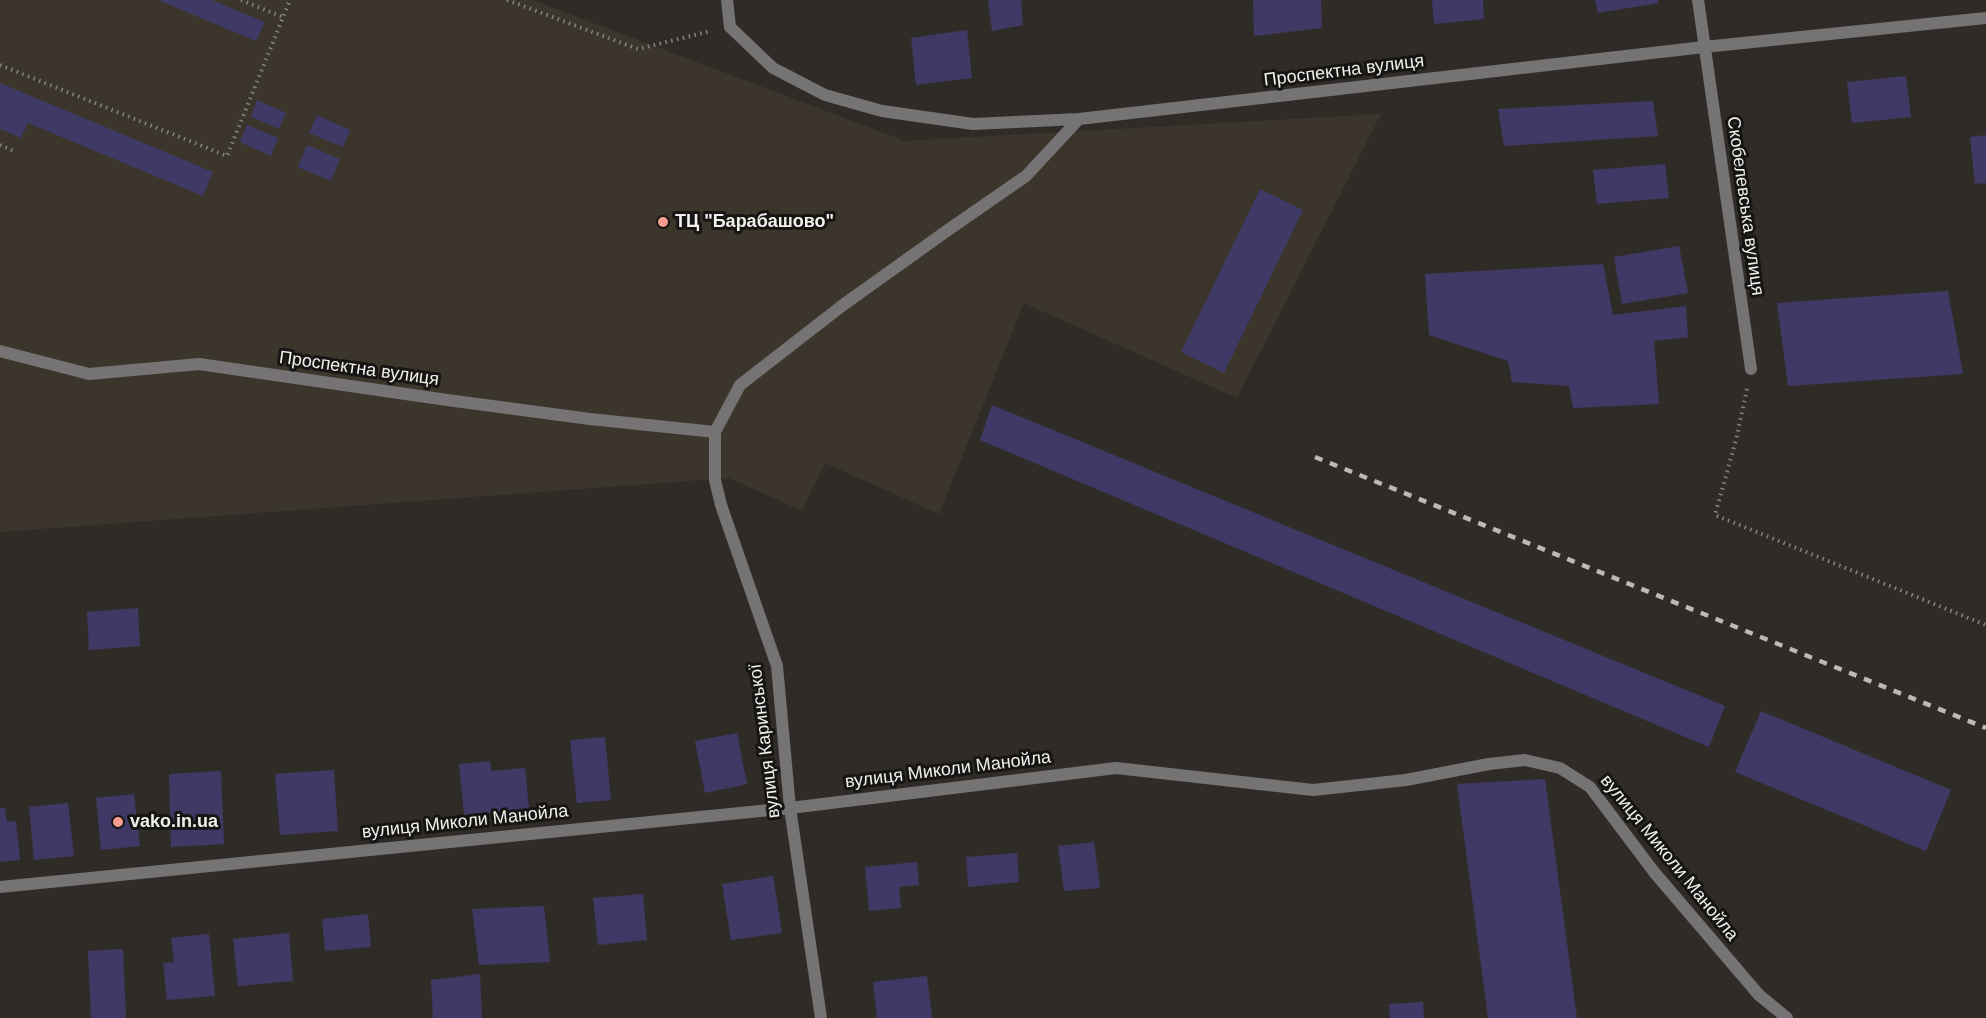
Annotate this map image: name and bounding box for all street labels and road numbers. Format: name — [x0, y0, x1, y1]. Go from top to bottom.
street label: Проспектна вулиця — [1263, 50, 1425, 92]
street label: Скобелевська вулиця — [1722, 115, 1768, 297]
street label: Проспектна вулиця — [278, 347, 440, 391]
street label: вулиця Каринської — [745, 663, 785, 819]
street label: вулиця Миколи Манойла — [844, 747, 1052, 793]
street label: вулиця Миколи Манойла — [1595, 771, 1743, 945]
street label: вулиця Миколи Манойла — [361, 800, 569, 844]

